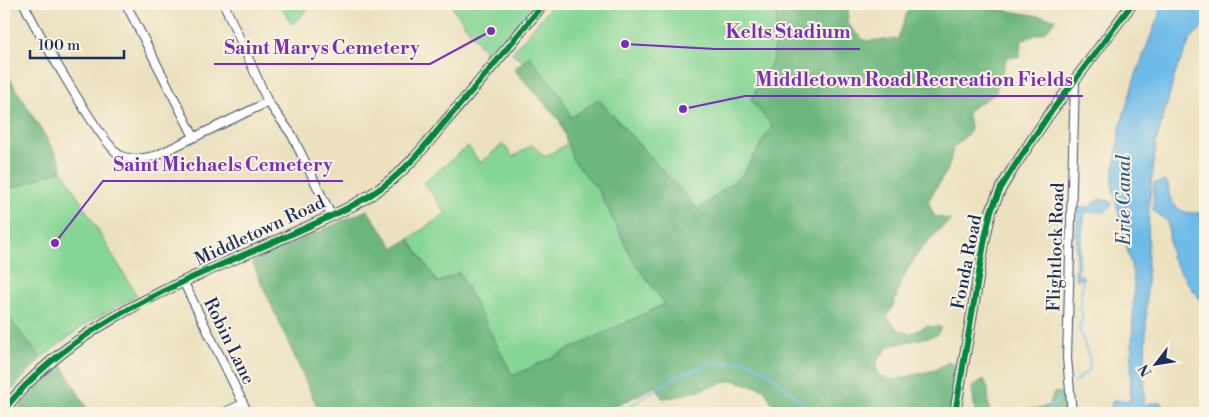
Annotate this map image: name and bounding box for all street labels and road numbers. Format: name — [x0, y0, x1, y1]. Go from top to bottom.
street label: Flightlock Road — [1042, 181, 1070, 312]
street label: Middletown Road — [191, 190, 330, 271]
street label: Fonda Road — [947, 212, 988, 311]
street label: Robin Lane — [198, 294, 260, 388]

